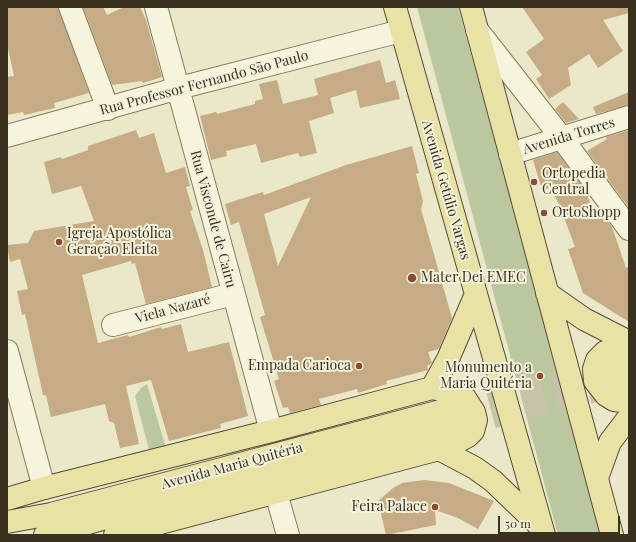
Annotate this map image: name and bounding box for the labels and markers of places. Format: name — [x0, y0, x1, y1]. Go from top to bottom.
place label: Ortopedia Central — [542, 166, 606, 198]
marker: Ortopedia Central — [529, 177, 539, 187]
place label: OrtoShopp — [552, 205, 621, 221]
marker: OrtoShopp — [539, 208, 549, 218]
place label: Igreja Apostólica Geração Eleita — [67, 226, 172, 258]
marker: Igreja Apostólica Geração Eleita — [54, 237, 64, 247]
place label: Mater Dei EMEC — [421, 270, 526, 286]
marker: Mater Dei EMEC — [406, 272, 418, 284]
place label: Empada Carioca — [248, 358, 351, 374]
place label: Monumento a Maria Quitéria — [440, 360, 532, 392]
marker: Empada Carioca — [354, 361, 364, 371]
marker: Monumento a Maria Quitéria — [535, 371, 545, 381]
place label: Feira Palace — [352, 499, 427, 515]
marker: Feira Palace — [430, 502, 440, 512]

